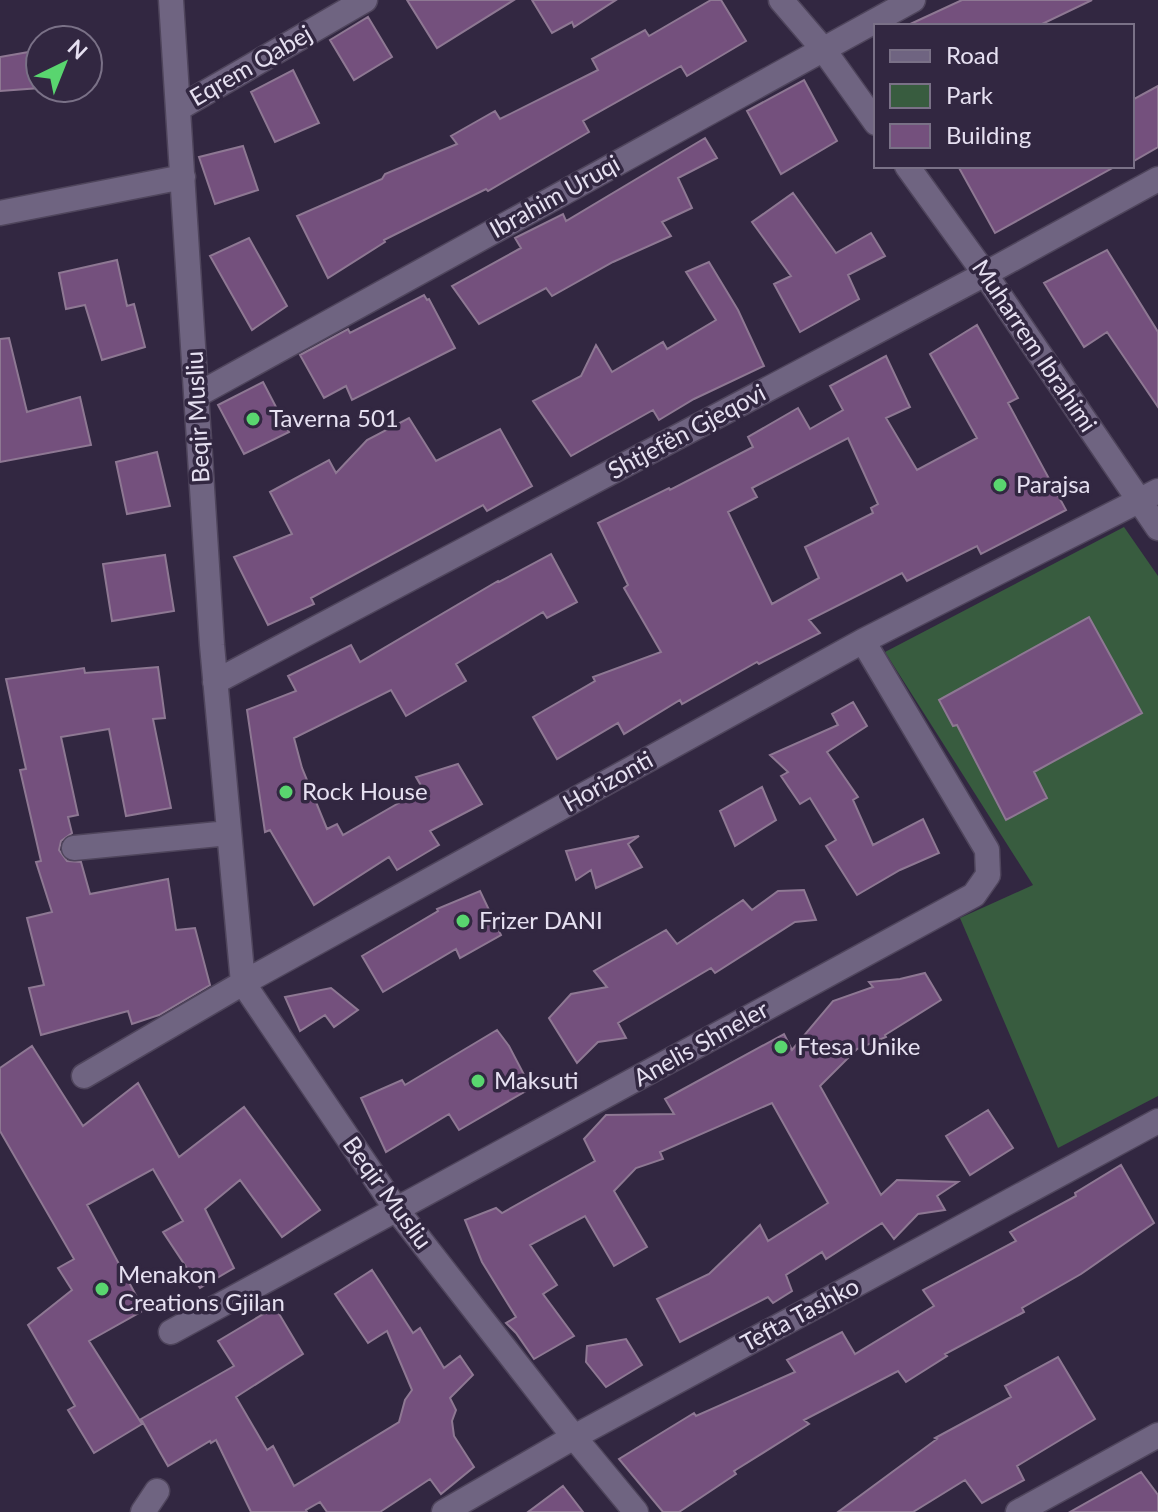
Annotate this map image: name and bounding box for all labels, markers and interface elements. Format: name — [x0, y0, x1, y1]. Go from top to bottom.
street label: Eqrem Qabej — [184, 18, 317, 111]
north arrow — [24, 24, 104, 104]
legend — [874, 24, 1134, 168]
text: N — [63, 33, 93, 65]
text: Road — [946, 40, 999, 69]
text: Park — [946, 80, 994, 109]
text: Building — [946, 120, 1031, 149]
street label: Ibrahim Uruqi — [484, 148, 624, 243]
street label: Muharrem Ibrahimi — [967, 254, 1104, 437]
street label: Beqir Musliu — [179, 350, 214, 484]
street label: Shtjefën Gjeqovi — [603, 377, 770, 484]
place label: Taverna 501 — [269, 403, 399, 432]
marker: Taverna 501 — [244, 410, 262, 428]
place label: Parajsa — [1016, 469, 1091, 498]
marker: Parajsa — [991, 476, 1009, 494]
street label: Horizonti — [557, 744, 657, 817]
place label: Rock House — [302, 776, 428, 805]
marker: Rock House — [277, 783, 295, 801]
place label: Frizer DANI — [479, 905, 603, 934]
marker: Frizer DANI — [454, 912, 472, 930]
street label: Anelis Shneler — [628, 994, 773, 1092]
place label: Ftesa Unike — [797, 1031, 920, 1060]
marker: Ftesa Unike — [772, 1038, 790, 1056]
place label: Maksuti — [494, 1065, 579, 1094]
marker: Maksuti — [469, 1072, 487, 1090]
street label: Beqir Musliu — [338, 1130, 439, 1254]
place label: Menakon Creations Gjilan — [118, 1259, 285, 1316]
street label: Tefta Tashko — [735, 1270, 863, 1357]
marker: Menakon Creations Gjilan — [93, 1280, 111, 1298]

